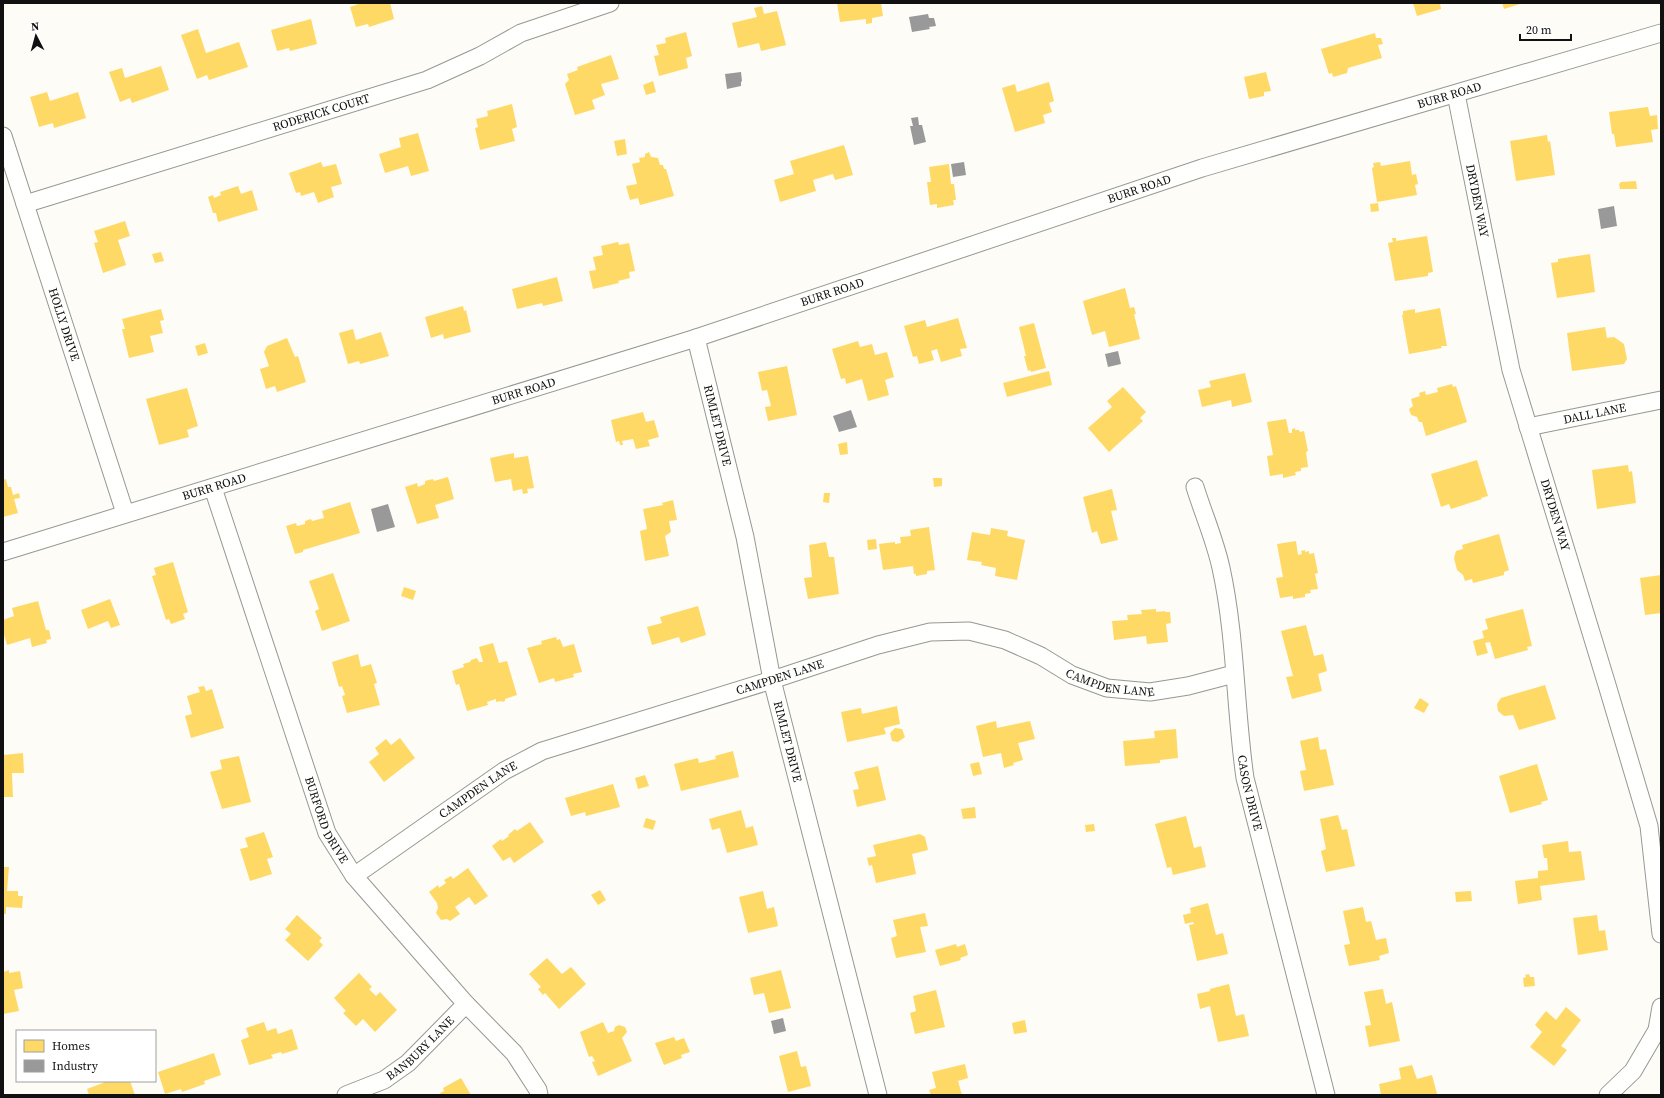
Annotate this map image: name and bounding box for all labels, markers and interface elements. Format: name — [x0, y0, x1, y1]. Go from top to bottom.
north arrow — [16, 16, 56, 56]
scale bar — [1520, 16, 1571, 42]
text: N — [30, 19, 40, 34]
text: 20 m — [1526, 22, 1552, 38]
street label: BURR ROAD — [1415, 78, 1483, 112]
street label: RODERICK COURT — [271, 90, 372, 135]
street label: DRYDEN WAY — [1462, 163, 1492, 239]
street label: BURR ROAD — [1105, 171, 1173, 207]
street label: BURR ROAD — [798, 274, 866, 310]
street label: HOLLY DRIVE — [45, 286, 83, 363]
street label: BURR ROAD — [490, 374, 558, 409]
street label: RIMLET DRIVE — [700, 383, 735, 468]
street label: DALL LANE — [1562, 399, 1627, 428]
street label: BURR ROAD — [180, 469, 248, 504]
street label: DRYDEN WAY — [1537, 477, 1574, 553]
street label: CAMPDEN LANE — [734, 656, 826, 699]
street label: CAMPDEN LANE — [1062, 665, 1155, 700]
street label: RIMLET DRIVE — [770, 699, 806, 784]
street label: CASON DRIVE — [1234, 754, 1266, 832]
street label: CAMPDEN LANE — [436, 758, 520, 822]
street label: BURFORD DRIVE — [301, 774, 352, 866]
street label: BANBURY LANE — [383, 1013, 458, 1084]
legend — [16, 1030, 156, 1082]
text: Homes — [52, 1038, 90, 1054]
text: Industry — [52, 1058, 99, 1074]

